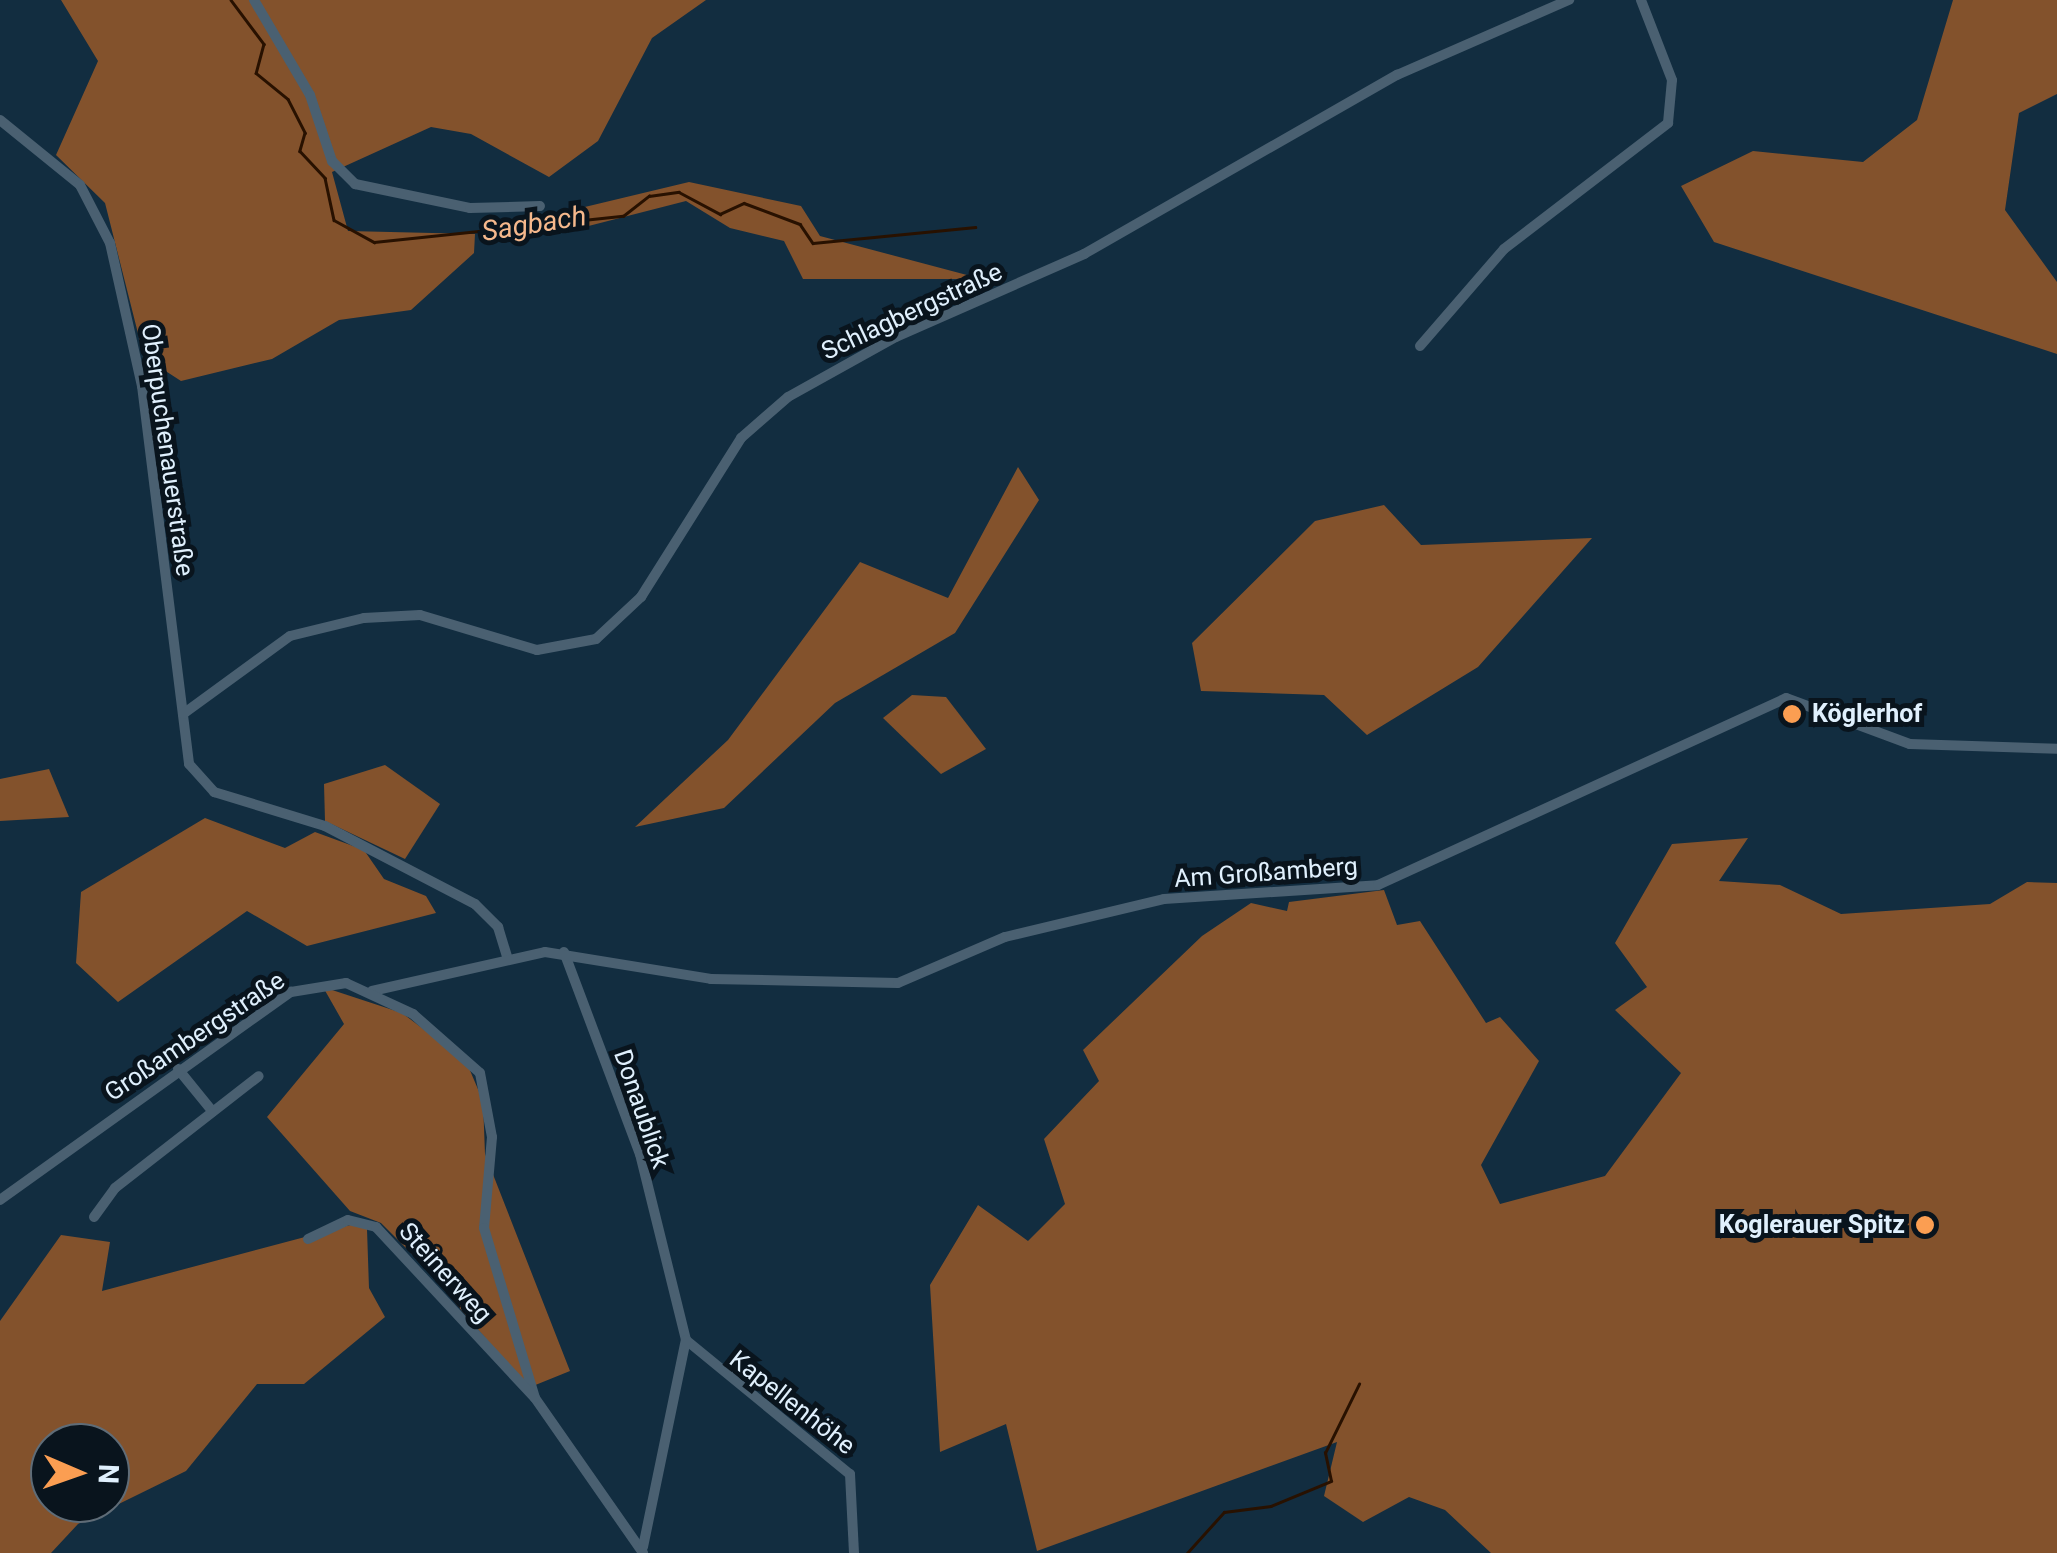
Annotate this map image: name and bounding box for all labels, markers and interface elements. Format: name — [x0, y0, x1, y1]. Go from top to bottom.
water label: Sagbach — [479, 199, 589, 249]
street label: Schlagbergstraße — [817, 257, 1007, 367]
street label: Oberpuchenauerstraße — [134, 322, 200, 578]
place label: Köglerhof — [1812, 699, 1922, 729]
marker: Köglerhof — [1781, 703, 1803, 725]
street label: Am Großamberg — [1173, 852, 1359, 894]
street label: Großambergstraße — [99, 966, 291, 1108]
street label: Donaublick — [607, 1046, 675, 1172]
place label: Koglerauer Spitz — [1719, 1210, 1905, 1240]
marker: Koglerauer Spitz — [1914, 1214, 1936, 1236]
street label: Steinerweg — [392, 1217, 498, 1329]
street label: Kapellenhöhe — [723, 1345, 861, 1461]
north arrow — [30, 1423, 130, 1523]
text: N — [92, 1464, 125, 1484]

